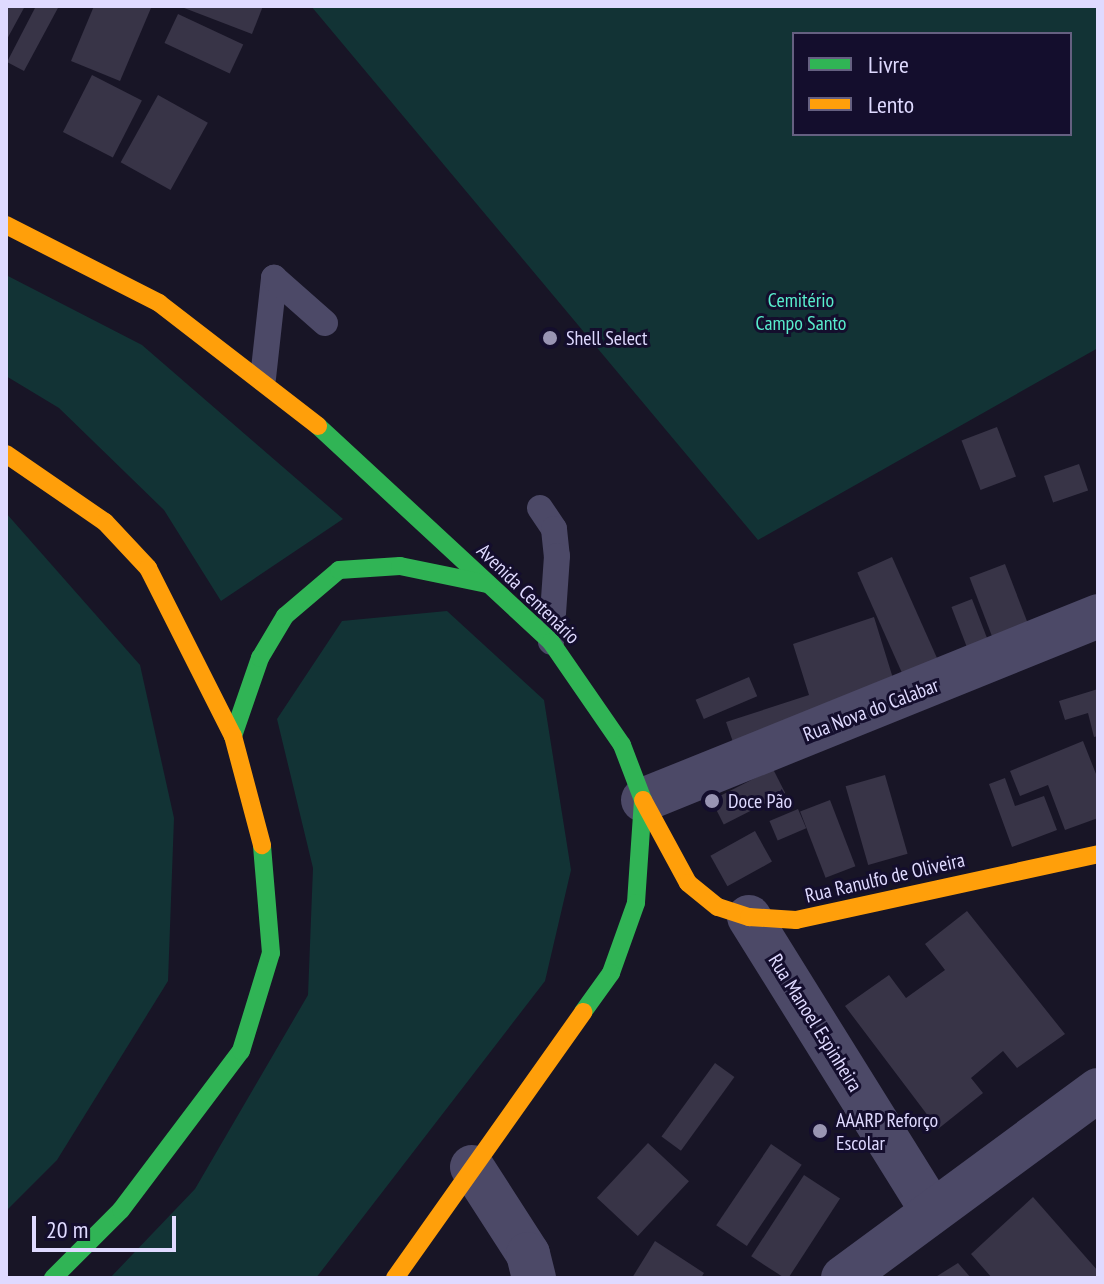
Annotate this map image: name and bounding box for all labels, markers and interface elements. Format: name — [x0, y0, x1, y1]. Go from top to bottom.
legend — [792, 32, 1072, 136]
text: Livre — [868, 49, 909, 80]
text: Lento — [868, 89, 914, 120]
park label: Cemitério Campo Santo — [756, 288, 846, 335]
place label: Shell Select — [566, 326, 647, 350]
marker: Shell Select — [541, 329, 559, 347]
street label: Avenida Centenário — [472, 539, 584, 649]
street label: Rua Nova do Calabar — [800, 673, 942, 747]
place label: Doce Pão — [728, 789, 792, 813]
marker: Doce Pão — [703, 792, 721, 810]
street label: Rua Ranulfo de Oliveira — [803, 848, 967, 908]
street label: Rua Manoel Espinheira — [763, 950, 867, 1096]
place label: AAARP Reforço Escolar — [836, 1108, 939, 1155]
marker: AAARP Reforço Escolar — [811, 1122, 829, 1140]
scale bar — [36, 1200, 180, 1250]
text: 20 m — [46, 1214, 88, 1245]

